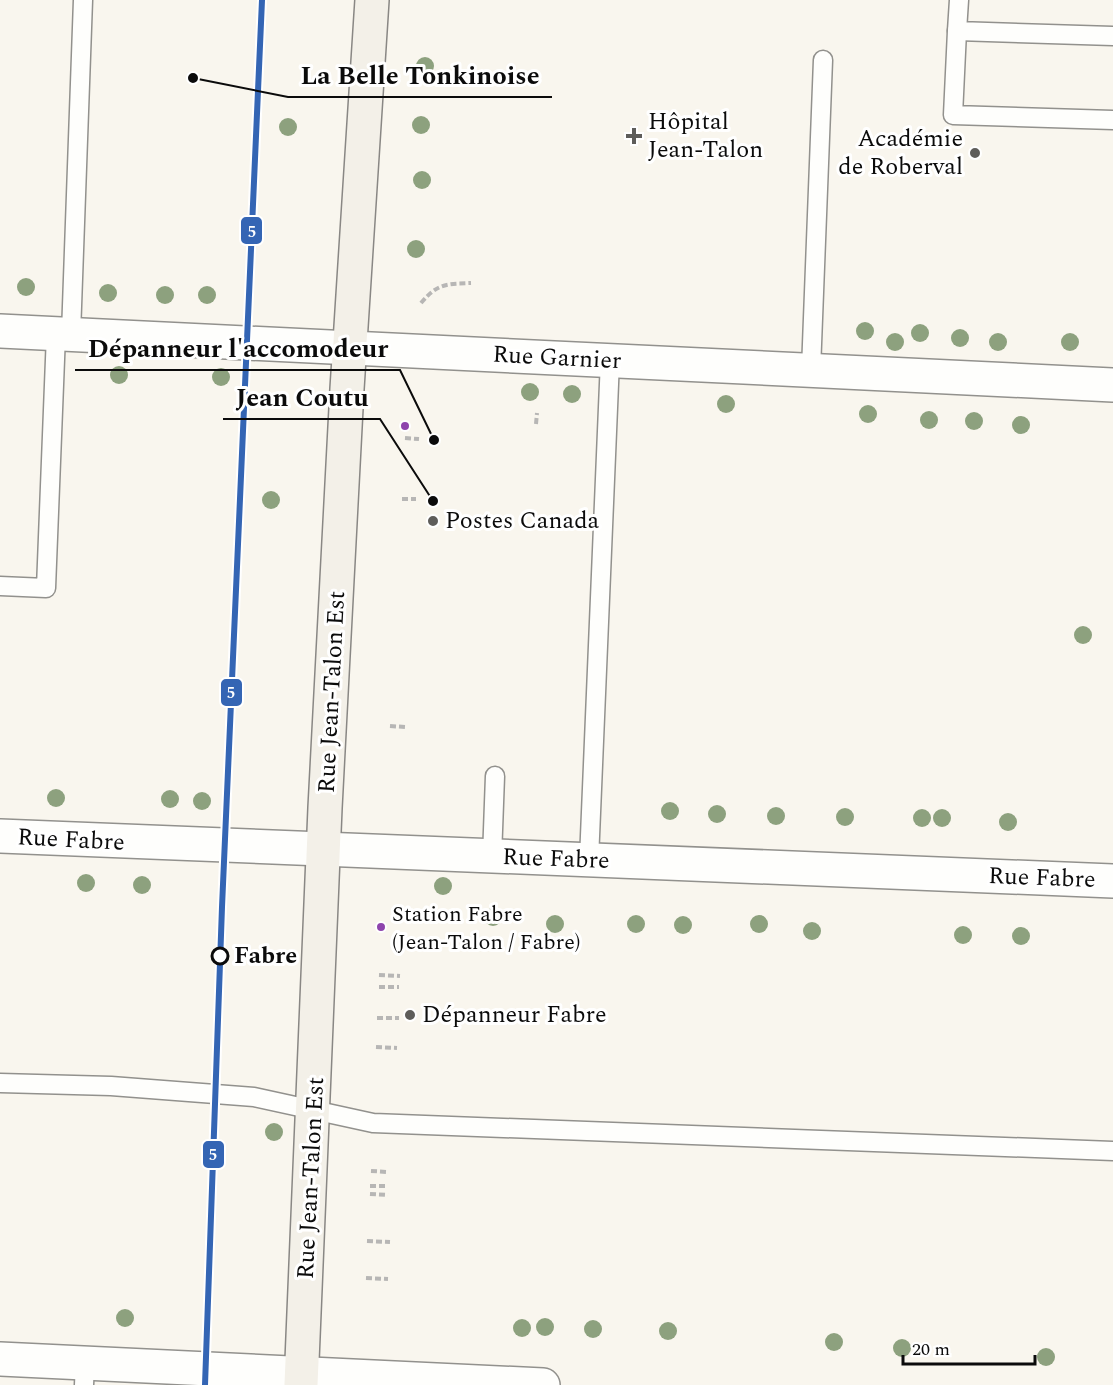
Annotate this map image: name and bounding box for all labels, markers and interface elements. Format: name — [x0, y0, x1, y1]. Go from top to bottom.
callout: La Belle Tonkinoise — [288, 53, 552, 97]
text: La Belle Tonkinoise — [300, 56, 540, 96]
place label: Hôpital Jean-Talon — [648, 104, 763, 168]
place label: Académie de Roberval — [838, 121, 963, 185]
marker: Hôpital Jean-Talon — [625, 127, 643, 145]
marker: Académie de Roberval — [968, 146, 982, 160]
line badge: 5 — [240, 216, 263, 245]
text: 5 — [248, 220, 256, 244]
callout: Dépanneur l'accomodeur — [75, 326, 400, 370]
text: Dépanneur l'accomodeur — [88, 329, 389, 369]
street label: Rue Garnier — [492, 337, 622, 379]
callout: Jean Coutu — [223, 375, 380, 419]
text: Jean Coutu — [235, 378, 369, 418]
unlabelled marker — [399, 420, 411, 432]
place label: Postes Canada — [445, 503, 600, 539]
marker: Postes Canada — [426, 514, 440, 528]
street label: Rue Jean-Talon Est — [309, 590, 355, 794]
line badge: 5 — [220, 678, 243, 707]
text: 5 — [227, 681, 235, 705]
street label: Rue Fabre — [16, 819, 126, 861]
street label: Rue Fabre — [502, 839, 610, 879]
street label: Rue Fabre — [988, 858, 1096, 898]
place label: Station Fabre (Jean-Talon / Fabre) — [392, 898, 581, 959]
marker: Station Fabre (Jean-Talon / Fabre) — [375, 921, 387, 933]
place label: Fabre — [234, 938, 297, 974]
marker: Fabre — [211, 947, 229, 965]
place label: Dépanneur Fabre — [422, 997, 607, 1033]
marker: Dépanneur Fabre — [403, 1008, 417, 1022]
street label: Rue Jean-Talon Est — [288, 1076, 334, 1280]
line badge: 5 — [202, 1140, 225, 1169]
text: 5 — [209, 1143, 217, 1167]
scale bar — [903, 1328, 1035, 1366]
text: 20 m — [912, 1336, 950, 1363]

